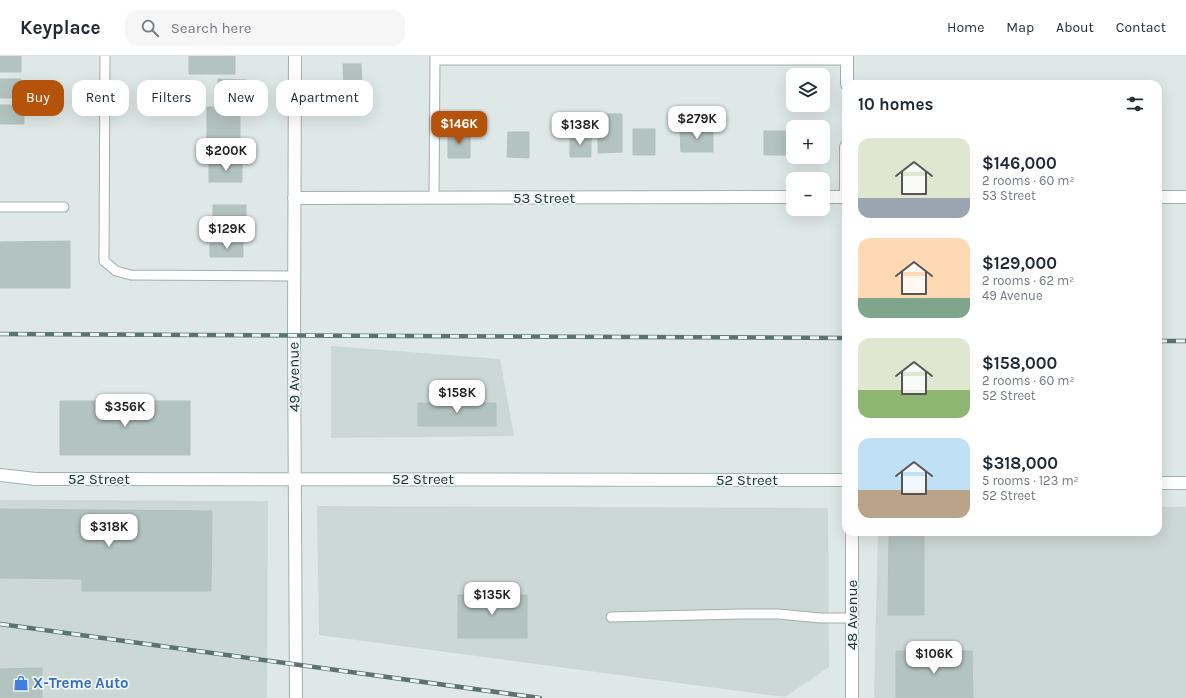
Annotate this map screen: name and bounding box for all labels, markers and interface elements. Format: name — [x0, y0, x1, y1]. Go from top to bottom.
search box — [125, 10, 405, 46]
text: Keyplace — [20, 17, 101, 39]
icon: search — [139, 17, 161, 39]
text: Search here — [171, 19, 251, 37]
text: Home — [947, 19, 984, 36]
text: Map — [1006, 19, 1034, 36]
text: About — [1056, 19, 1094, 36]
text: Contact — [1116, 19, 1166, 36]
map controls — [786, 68, 830, 216]
button: layers — [786, 68, 830, 112]
chip: Buy — [12, 80, 64, 116]
chip: Rent — [72, 80, 129, 116]
chip: Filters — [137, 80, 206, 116]
chip: New — [214, 80, 268, 116]
chip: Apartment — [276, 80, 373, 116]
icon: filters — [1124, 93, 1146, 115]
text: 10 homes — [858, 94, 933, 114]
pin: $279K — [669, 106, 725, 140]
pin: $146K — [431, 111, 487, 145]
text: $279K — [677, 111, 717, 126]
pin: $138K — [552, 112, 608, 146]
text: $146K — [440, 116, 478, 131]
text: $138K — [561, 117, 599, 132]
button: + — [786, 120, 830, 164]
pin: $200K — [198, 138, 254, 172]
text: $200K — [205, 143, 247, 158]
text: $146,000 — [982, 153, 1057, 173]
icon: home — [890, 154, 938, 202]
button: − — [786, 172, 830, 216]
text: 2 rooms · 60 m² — [982, 173, 1075, 188]
text: 53 Street — [982, 188, 1036, 203]
street label: 53 Street — [513, 189, 575, 207]
pin: $129K — [199, 216, 255, 250]
text: $129K — [208, 221, 246, 236]
text: $129,000 — [982, 253, 1057, 273]
icon: home — [890, 254, 938, 302]
text: 2 rooms · 62 m² — [982, 273, 1074, 288]
text: 49 Avenue — [982, 288, 1043, 303]
street label: 49 Avenue — [284, 342, 304, 412]
text: $158,000 — [982, 353, 1057, 373]
icon: home — [890, 354, 938, 402]
text: 2 rooms · 60 m² — [982, 373, 1075, 388]
pin: $158K — [429, 380, 485, 414]
text: $158K — [438, 385, 476, 400]
text: 52 Street — [982, 388, 1036, 403]
pin: $356K — [97, 394, 153, 428]
text: $356K — [104, 399, 146, 414]
text: $318,000 — [982, 453, 1058, 473]
icon: home — [890, 454, 938, 502]
street label: 52 Street — [68, 470, 130, 488]
street label: 52 Street — [392, 470, 454, 488]
street label: 52 Street — [716, 471, 778, 489]
text: 5 rooms · 123 m² — [982, 473, 1079, 488]
text: 52 Street — [982, 488, 1036, 503]
pin: $318K — [81, 514, 137, 548]
text: $318K — [90, 519, 128, 534]
street label: 48 Avenue — [843, 580, 861, 650]
pin: $135K — [464, 582, 520, 616]
text: $135K — [473, 587, 511, 602]
pin: $106K — [906, 641, 962, 675]
text: $106K — [915, 646, 953, 661]
shop icon: X-Treme Auto — [12, 674, 30, 692]
place label: X-Treme Auto — [33, 674, 129, 692]

